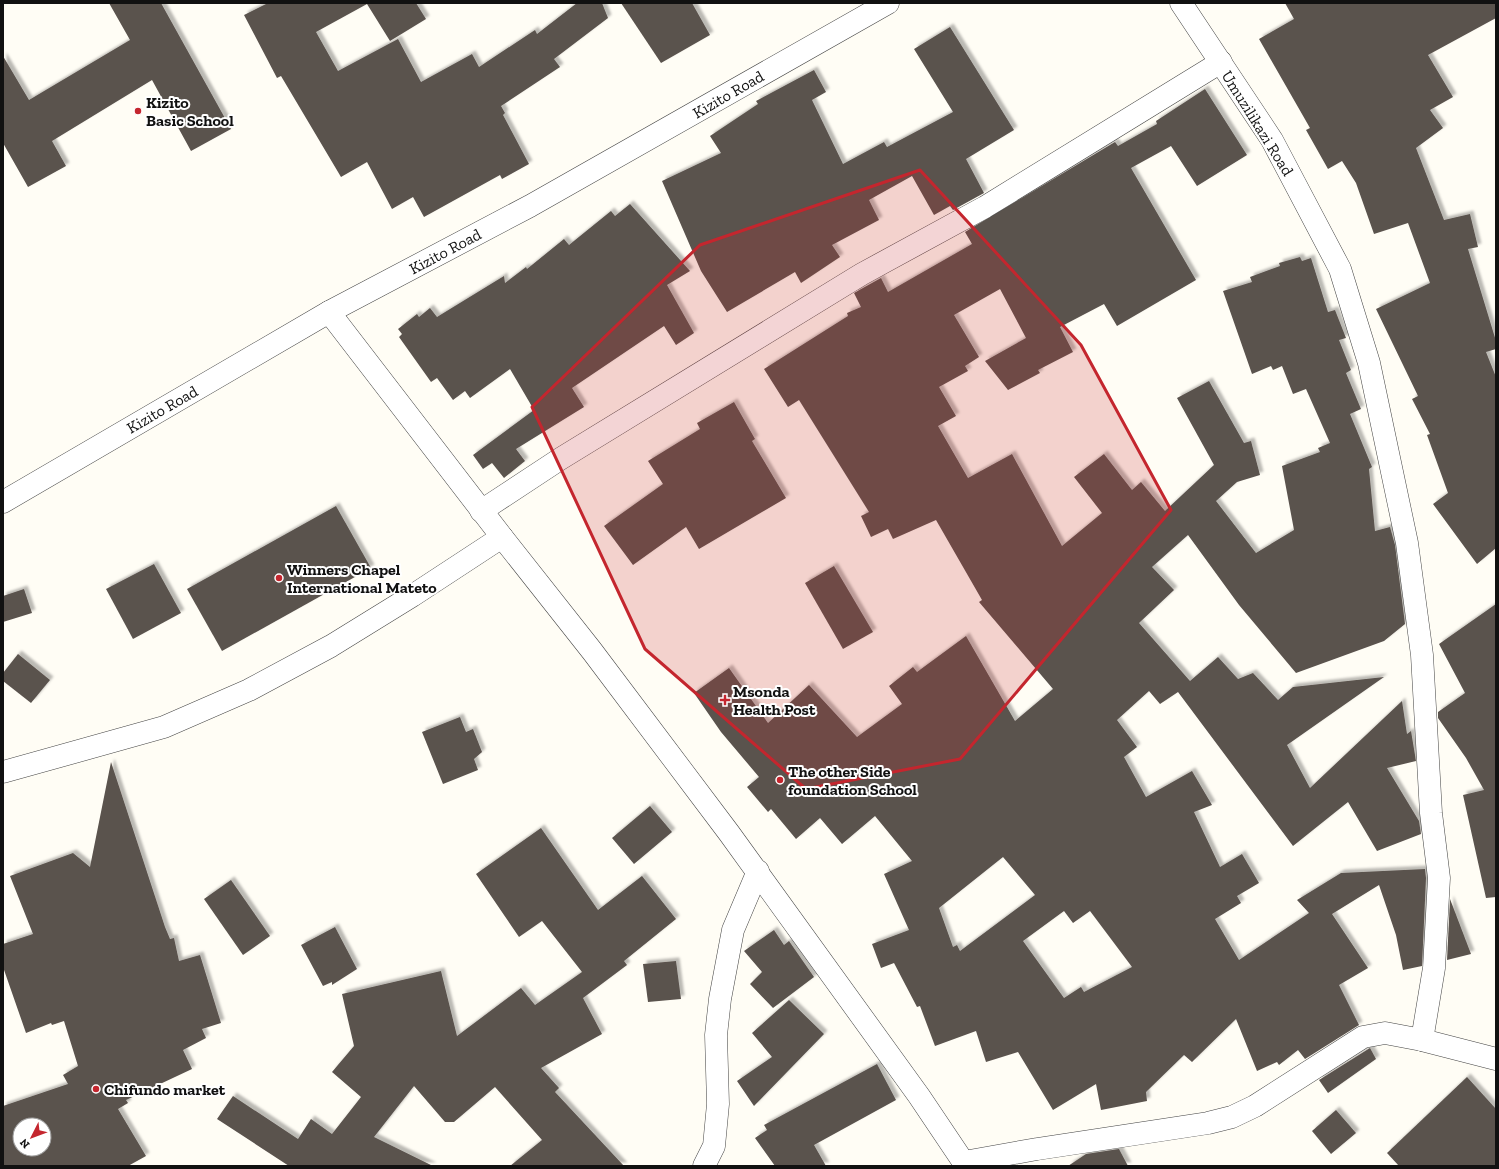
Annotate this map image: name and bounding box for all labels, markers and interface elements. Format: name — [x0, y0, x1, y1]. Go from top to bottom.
street label: Kizito Road — [689, 66, 767, 122]
street label: Umuzilikazi Road — [1218, 67, 1298, 180]
place label: Kizito Basic School — [146, 93, 234, 130]
marker: Kizito Basic School — [133, 106, 143, 116]
street label: Kizito Road — [406, 224, 485, 278]
street label: Kizito Road — [123, 381, 201, 437]
place label: Winners Chapel International Mateto — [287, 560, 437, 597]
marker: Winners Chapel International Mateto — [274, 573, 284, 583]
place label: Msonda Health Post — [733, 682, 816, 719]
marker: Msonda Health Post — [720, 695, 730, 705]
place label: The other Side foundation School — [788, 762, 917, 799]
marker: The other Side foundation School — [775, 775, 785, 785]
place label: Chifundo market — [104, 1080, 226, 1099]
marker: Chifundo market — [91, 1084, 101, 1094]
north arrow — [12, 1117, 52, 1157]
text: N — [17, 1135, 33, 1151]

